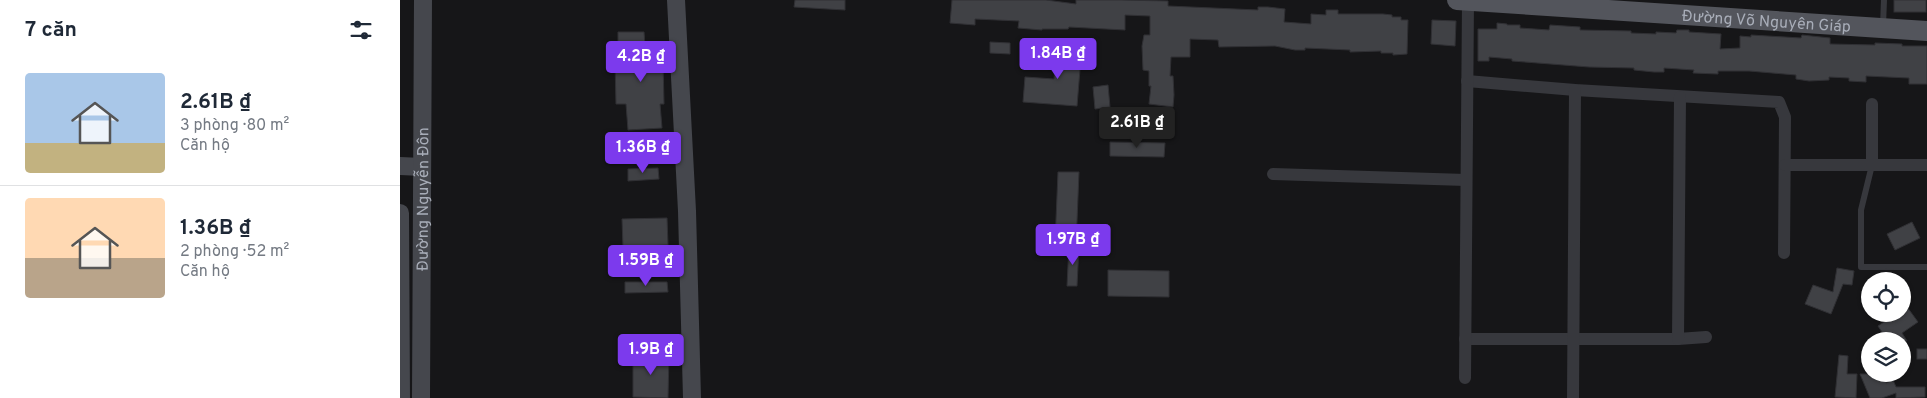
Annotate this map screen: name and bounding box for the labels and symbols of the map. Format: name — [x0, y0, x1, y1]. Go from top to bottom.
street label: Đường Võ Nguyên Giáp — [1681, 7, 1851, 38]
pin: 1.84B ₫ — [1012, 38, 1104, 80]
pin: 4.2B ₫ — [600, 41, 682, 83]
pin: 2.61B ₫ — [1091, 106, 1183, 149]
street label: Đường Nguyễn Đôn — [412, 127, 434, 271]
pin: 1.36B ₫ — [597, 132, 689, 174]
pin: 1.97B ₫ — [1027, 224, 1119, 266]
pin: 1.59B ₫ — [600, 244, 692, 287]
pin: 1.9B ₫ — [610, 334, 692, 376]

